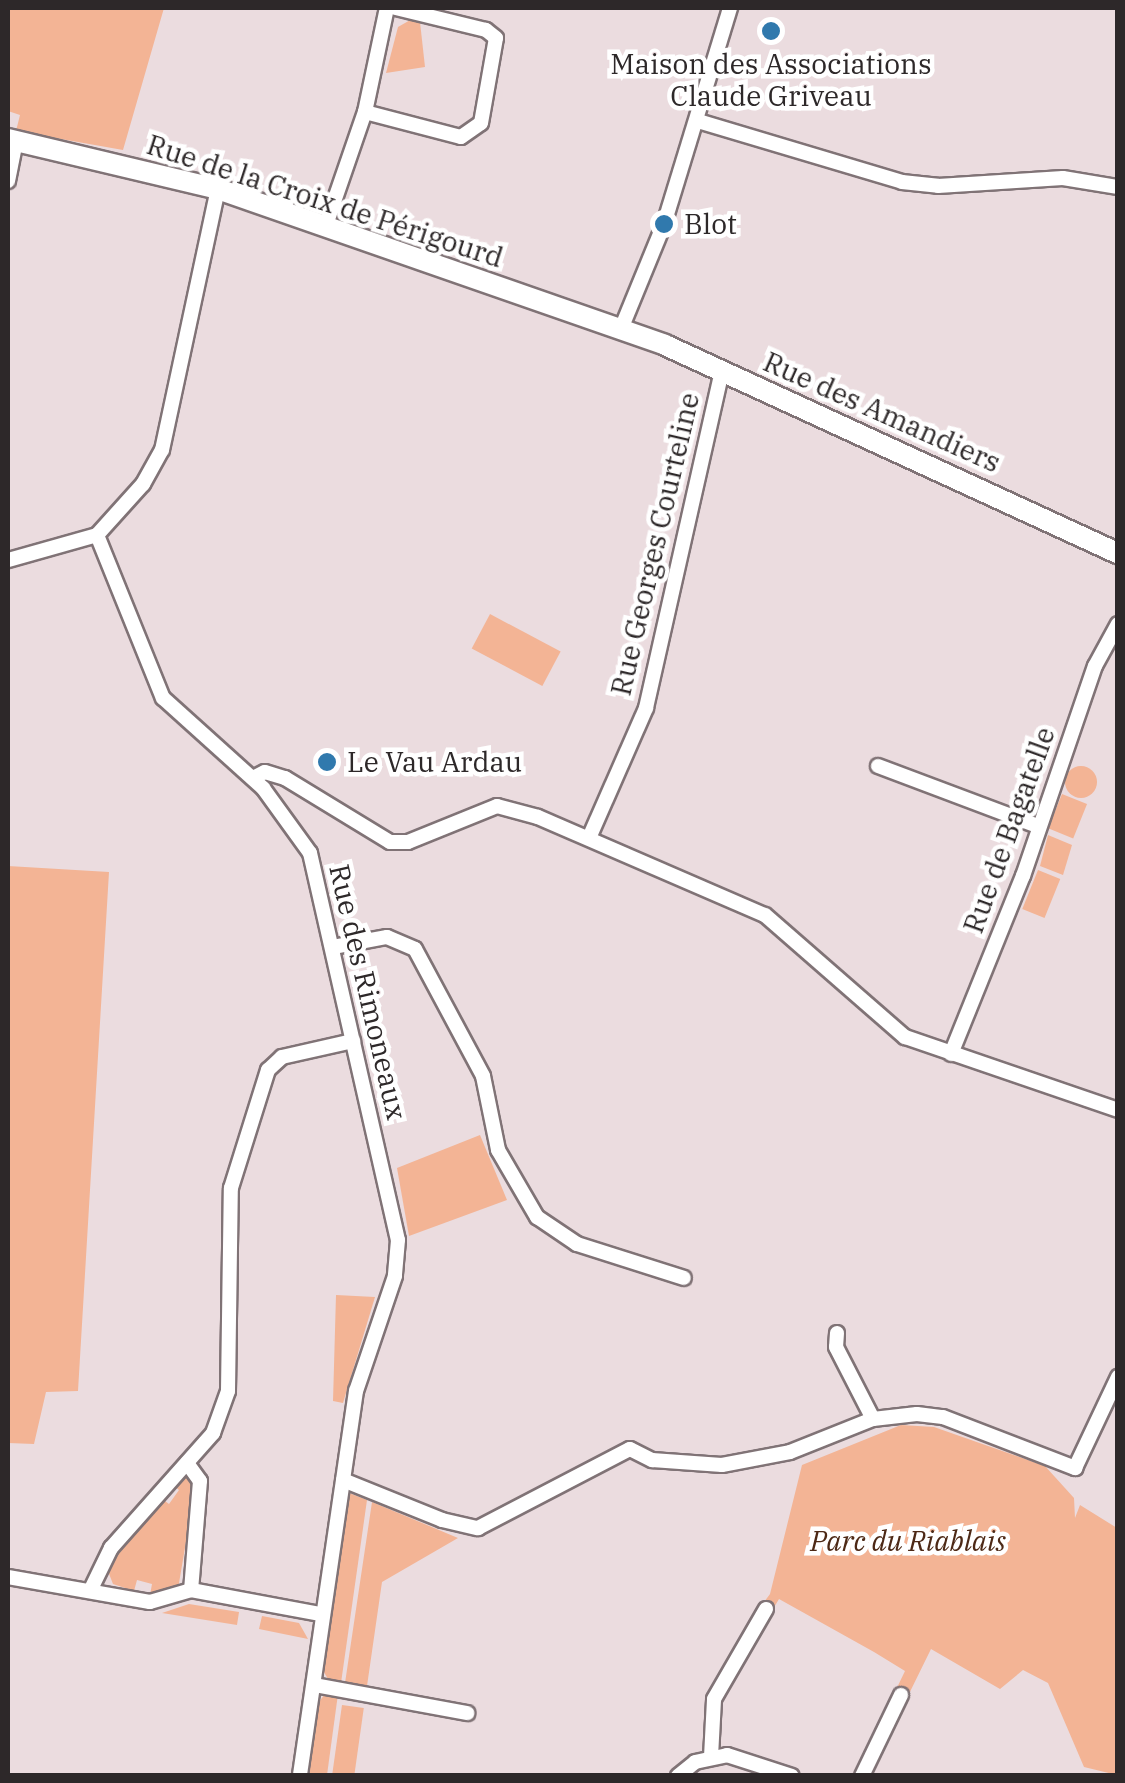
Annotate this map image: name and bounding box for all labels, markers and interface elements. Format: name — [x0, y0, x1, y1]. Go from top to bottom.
marker: Maison des Associations Claude Griveau — [760, 20, 782, 42]
place label: Maison des Associations Claude Griveau — [610, 47, 932, 113]
street label: Rue de la Croix de Périgourd — [143, 127, 507, 275]
place label: Blot — [684, 207, 737, 241]
marker: Blot — [653, 213, 675, 235]
street label: Rue des Amandiers — [758, 345, 1006, 479]
street label: Rue Georges Courteline — [604, 389, 706, 699]
street label: Rue de Bagatelle — [956, 722, 1062, 938]
place label: Le Vau Ardau — [347, 745, 522, 779]
marker: Le Vau Ardau — [316, 751, 338, 773]
street label: Rue des Rimoneaux — [322, 861, 414, 1123]
park label: Parc du Riablais — [810, 1524, 1006, 1558]

